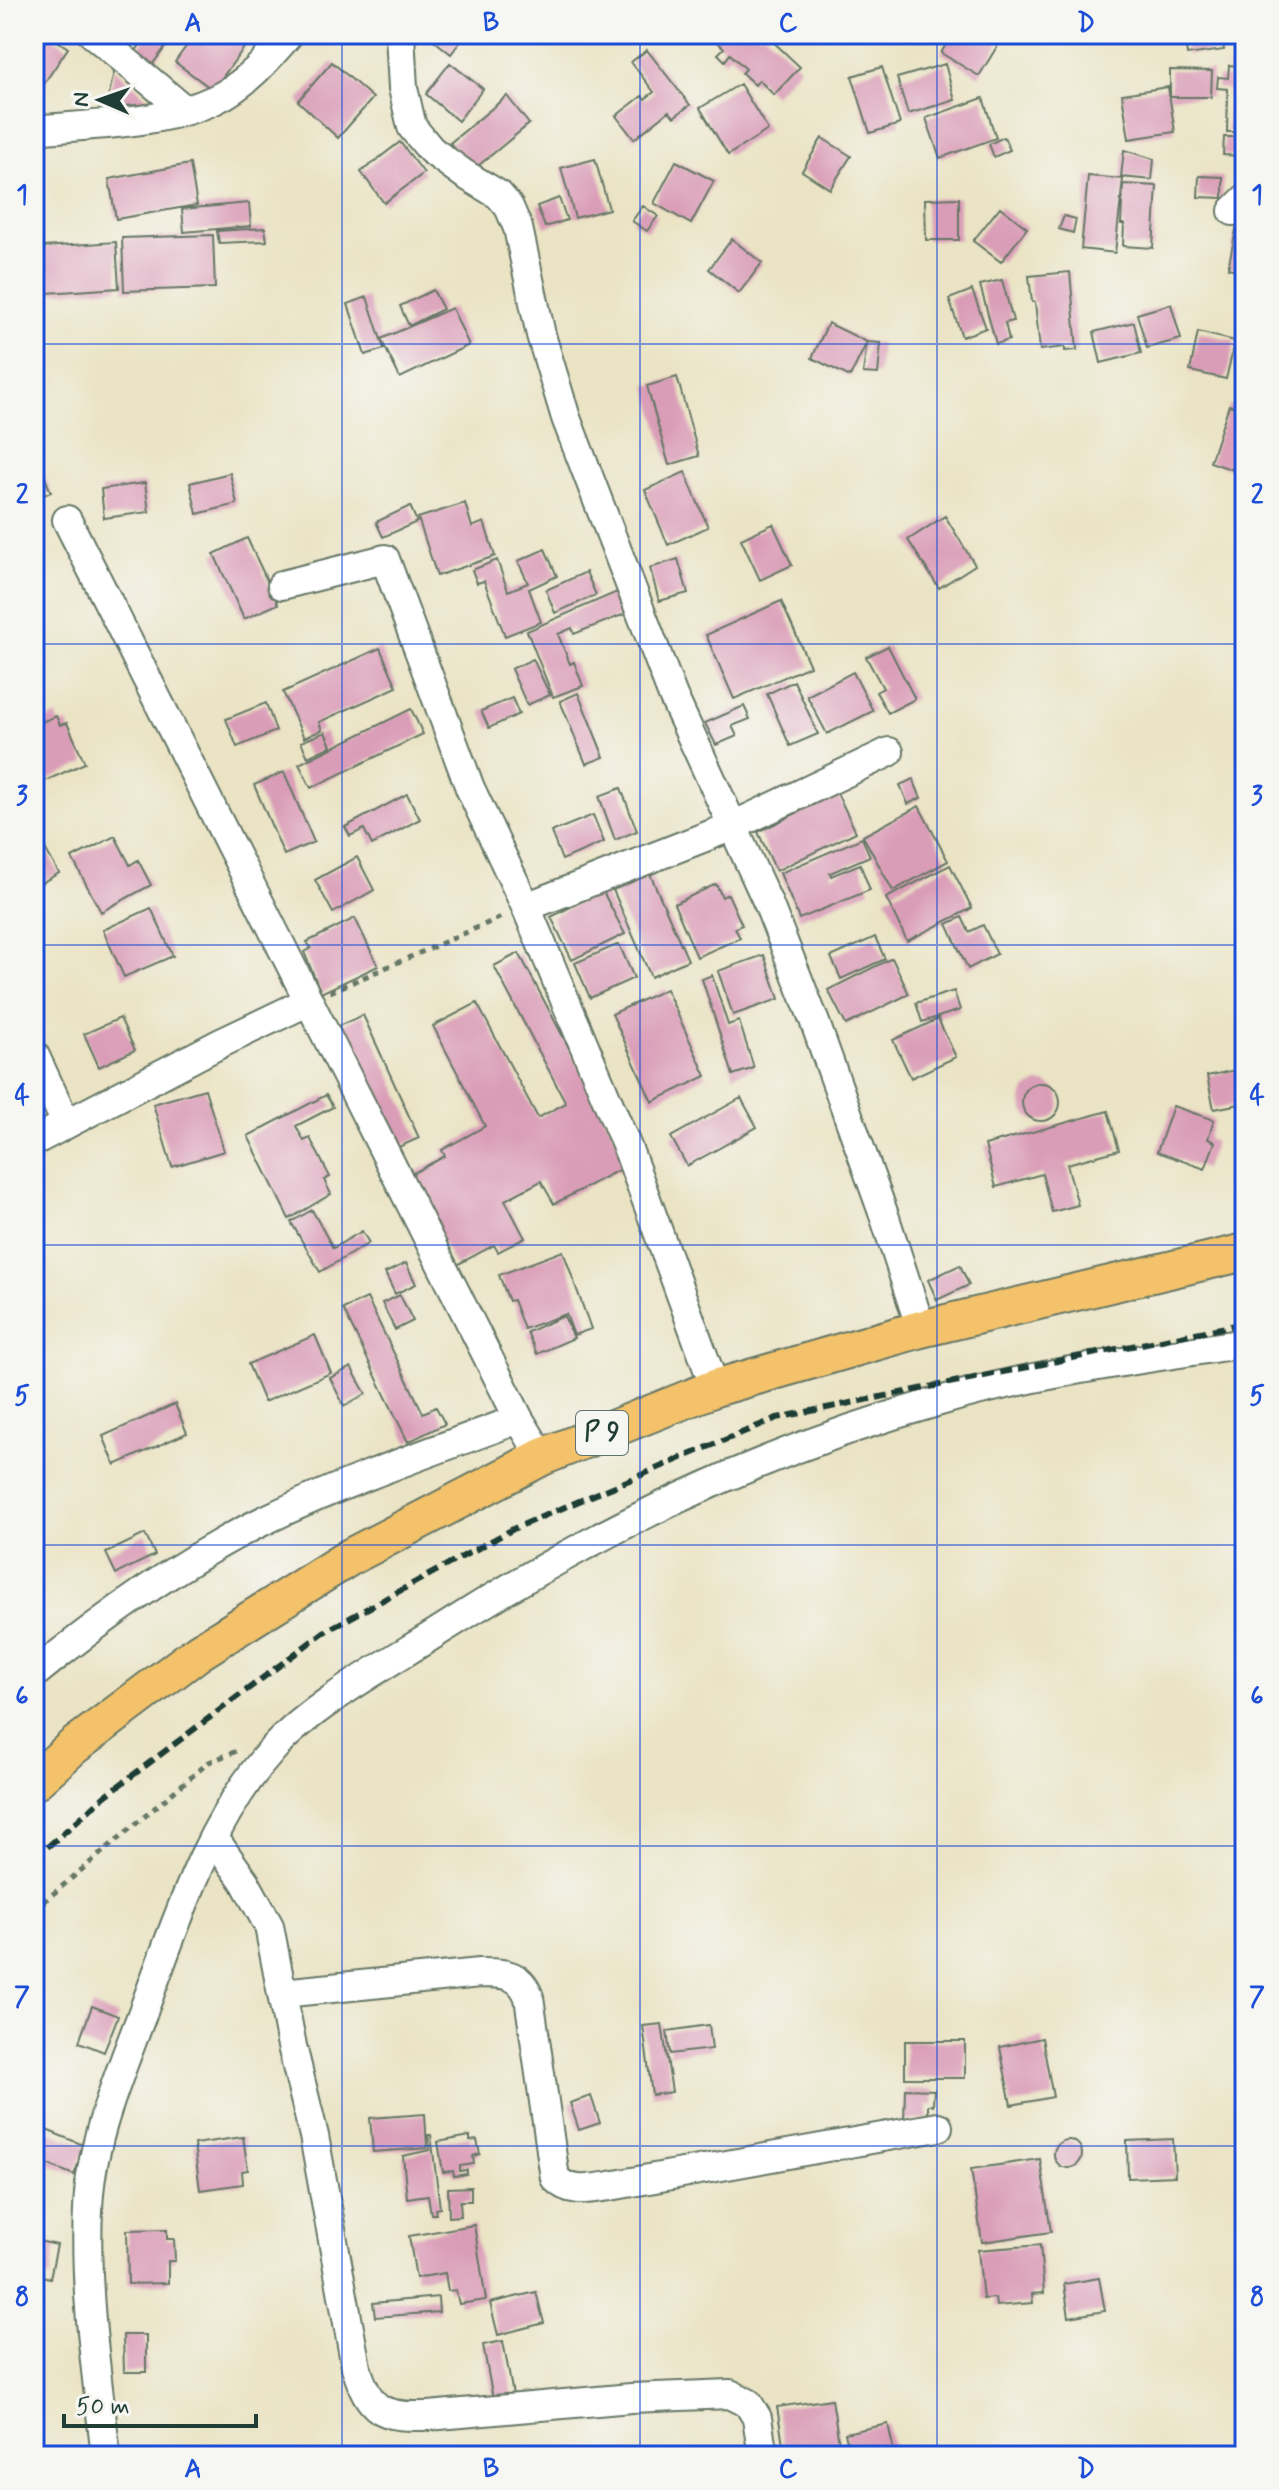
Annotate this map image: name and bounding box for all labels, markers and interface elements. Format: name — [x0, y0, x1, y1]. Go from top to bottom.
text: A — [184, 7, 202, 41]
text: B — [483, 7, 499, 41]
text: C — [779, 7, 798, 41]
text: D — [1077, 7, 1095, 41]
north arrow — [60, 60, 140, 140]
text: N — [68, 92, 96, 107]
text: 1 — [16, 179, 28, 213]
text: 1 — [1251, 179, 1263, 213]
text: 2 — [16, 479, 29, 513]
text: 2 — [1251, 479, 1264, 513]
text: 3 — [16, 780, 28, 814]
text: 3 — [1251, 780, 1263, 814]
text: 4 — [14, 1080, 30, 1114]
text: 4 — [1249, 1080, 1265, 1114]
text: 5 — [14, 1380, 30, 1414]
text: 5 — [1249, 1380, 1265, 1414]
road number: P 9 — [576, 1411, 628, 1455]
text: 6 — [15, 1680, 29, 1714]
text: 6 — [1250, 1680, 1264, 1714]
text: 7 — [14, 1981, 30, 2015]
text: 7 — [1249, 1981, 1265, 2015]
text: 8 — [15, 2281, 29, 2315]
text: 8 — [1250, 2281, 1264, 2315]
scale bar — [64, 2378, 256, 2428]
text: 50 m — [76, 2392, 130, 2423]
text: A — [184, 2453, 202, 2487]
text: B — [483, 2453, 499, 2487]
text: C — [779, 2453, 798, 2487]
text: D — [1077, 2453, 1095, 2487]

